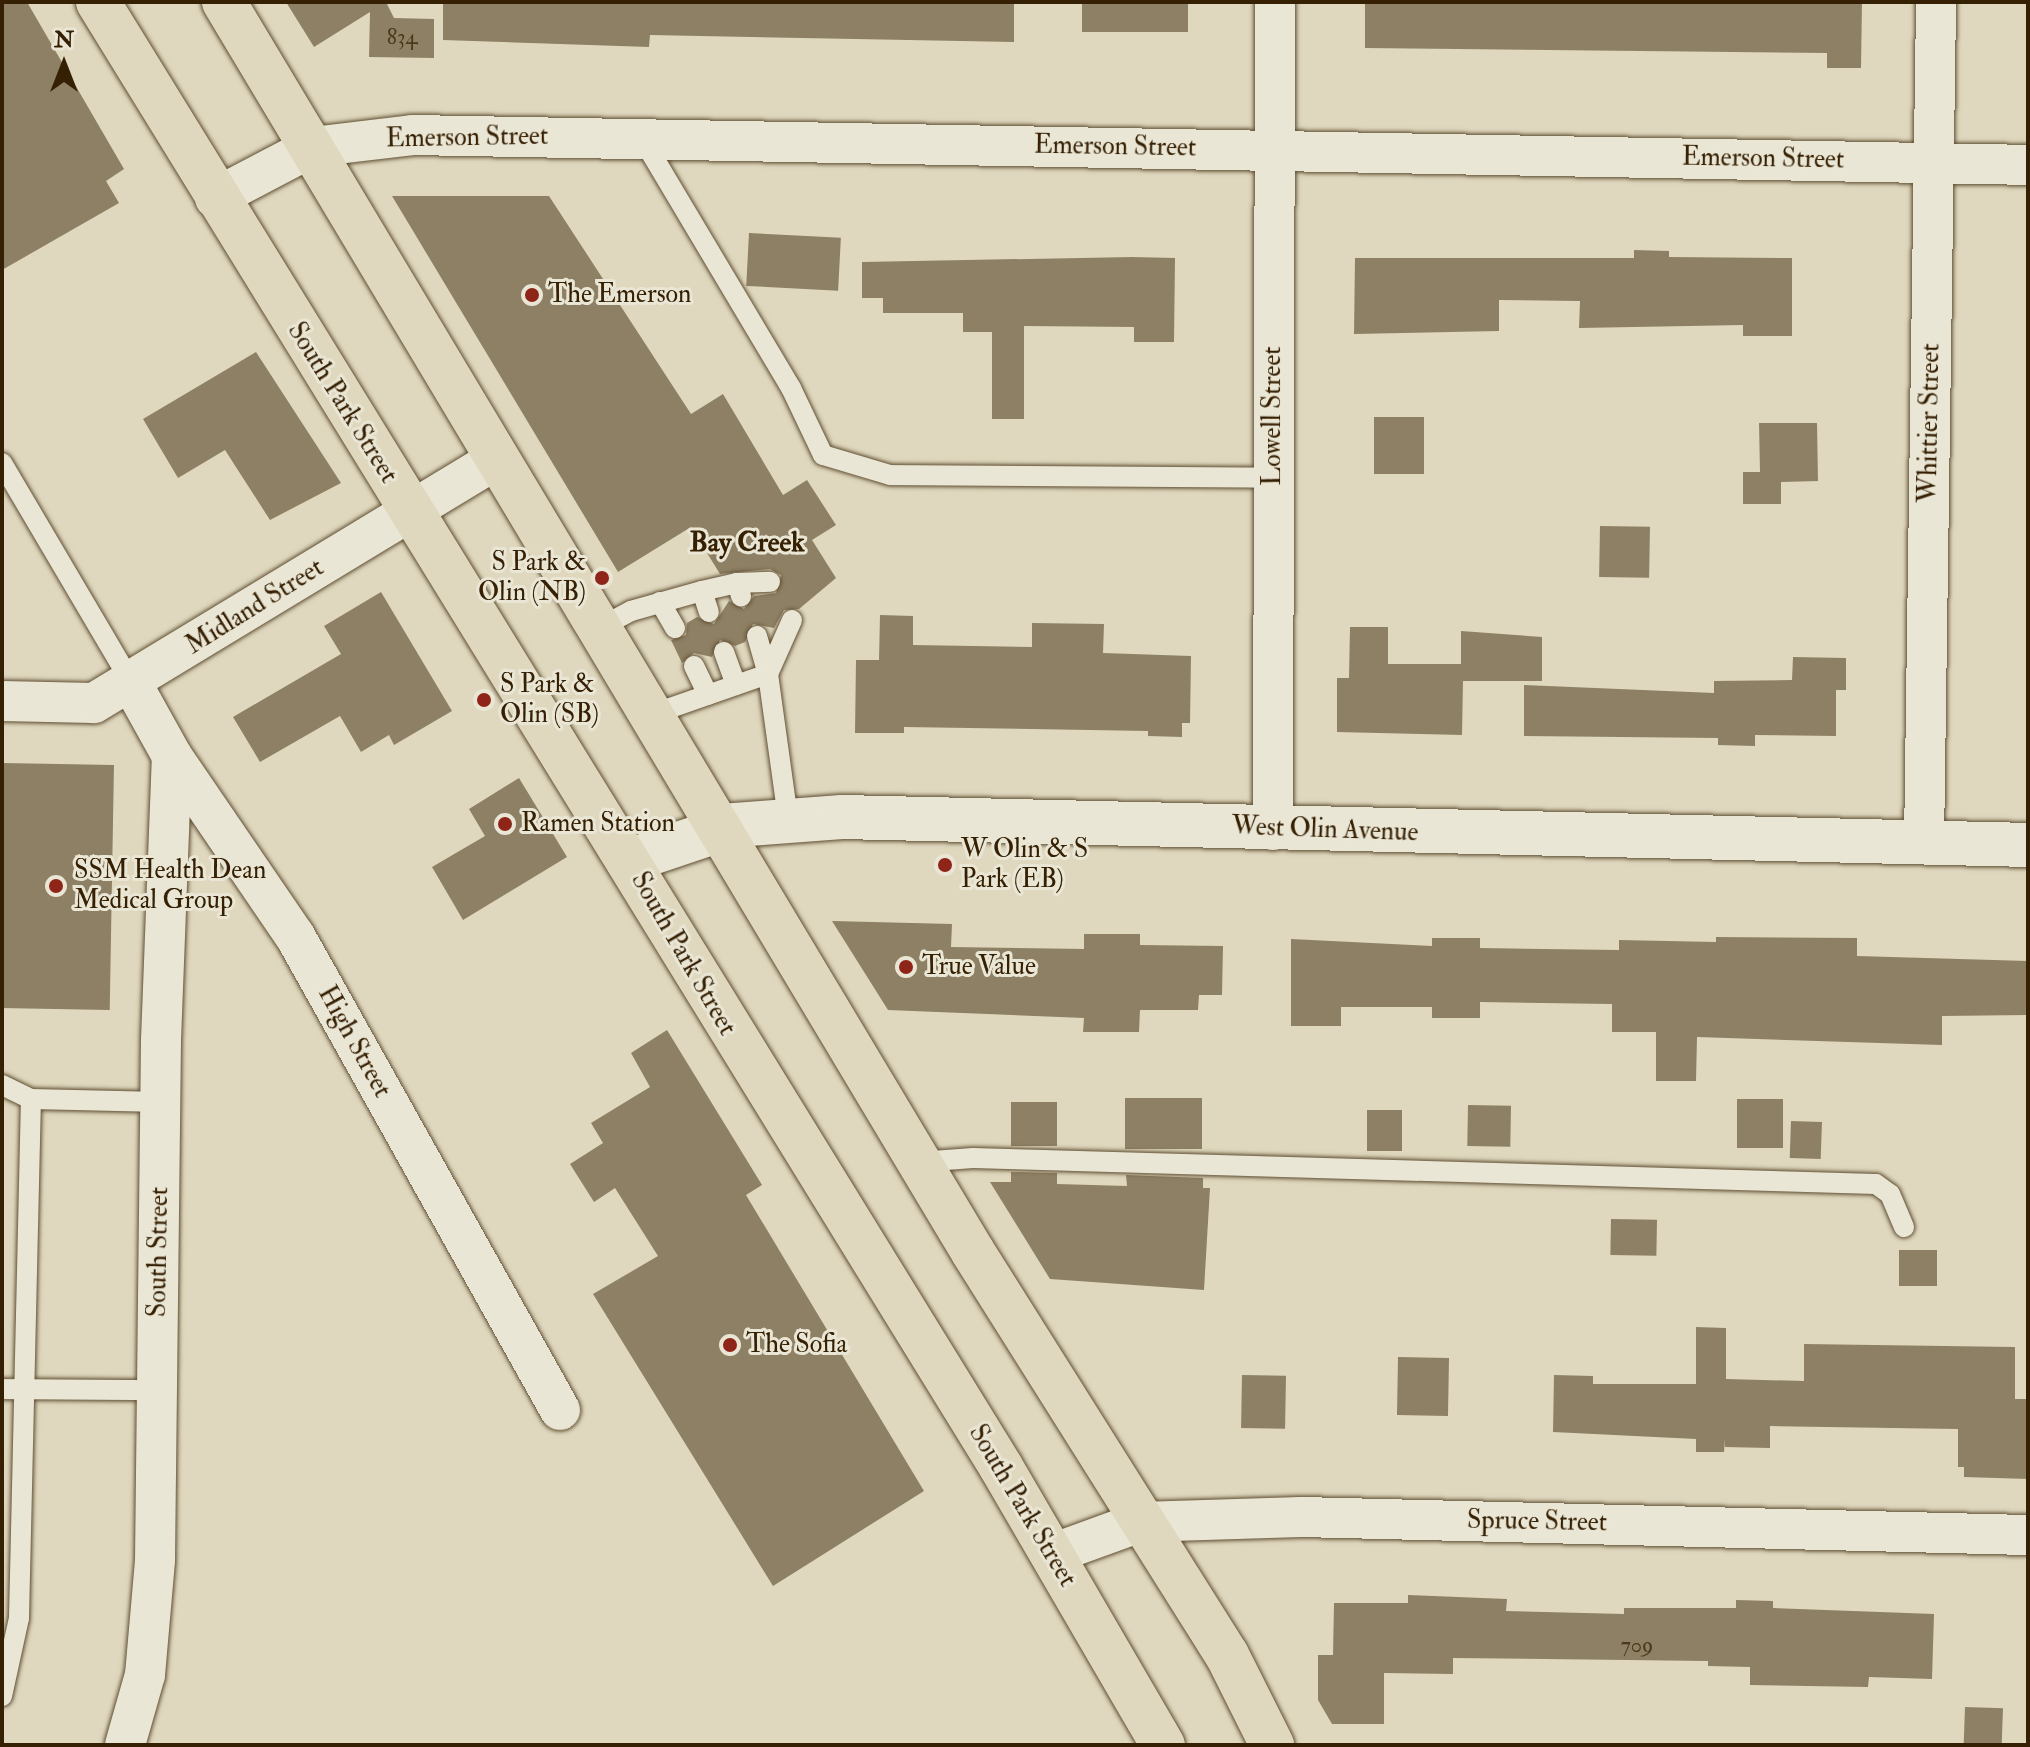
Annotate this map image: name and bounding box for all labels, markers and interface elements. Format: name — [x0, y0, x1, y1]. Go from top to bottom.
north arrow — [24, 24, 104, 104]
house number: 834 — [387, 25, 417, 51]
text: N — [54, 26, 74, 54]
street label: Emerson Street — [386, 121, 548, 155]
street label: Emerson Street — [1034, 130, 1196, 164]
street label: Emerson Street — [1682, 142, 1844, 176]
place label: The Emerson — [548, 279, 691, 311]
marker: The Emerson — [523, 286, 541, 304]
street label: South Park Street — [280, 317, 404, 489]
street label: Whittier Street — [1913, 343, 1947, 503]
street label: Lowell Street — [1257, 346, 1289, 486]
district label: Bay Creek — [689, 526, 805, 560]
place label: S Park & Olin (NB) — [478, 547, 586, 608]
street label: Midland Street — [180, 552, 330, 662]
marker: S Park & Olin (NB) — [593, 569, 611, 587]
place label: S Park & Olin (SB) — [500, 669, 599, 730]
marker: S Park & Olin (SB) — [475, 691, 493, 709]
place label: Ramen Station — [521, 808, 675, 840]
street label: West Olin Avenue — [1231, 811, 1419, 849]
marker: Ramen Station — [496, 815, 514, 833]
place label: W Olin & S Park (EB) — [961, 834, 1088, 896]
place label: SSM Health Dean Medical Group — [74, 855, 266, 916]
marker: W Olin & S Park (EB) — [936, 856, 954, 874]
street label: South Park Street — [624, 867, 742, 1041]
marker: SSM Health Dean Medical Group — [45, 875, 67, 897]
place label: True Value — [922, 951, 1036, 983]
marker: True Value — [897, 958, 915, 976]
street label: High Street — [311, 981, 397, 1103]
street label: South Street — [142, 1186, 176, 1318]
place label: The Sofia — [746, 1329, 847, 1361]
marker: The Sofia — [721, 1336, 739, 1354]
street label: South Park Street — [961, 1419, 1083, 1593]
street label: Spruce Street — [1467, 1505, 1607, 1539]
house number: 709 — [1621, 1633, 1653, 1659]

